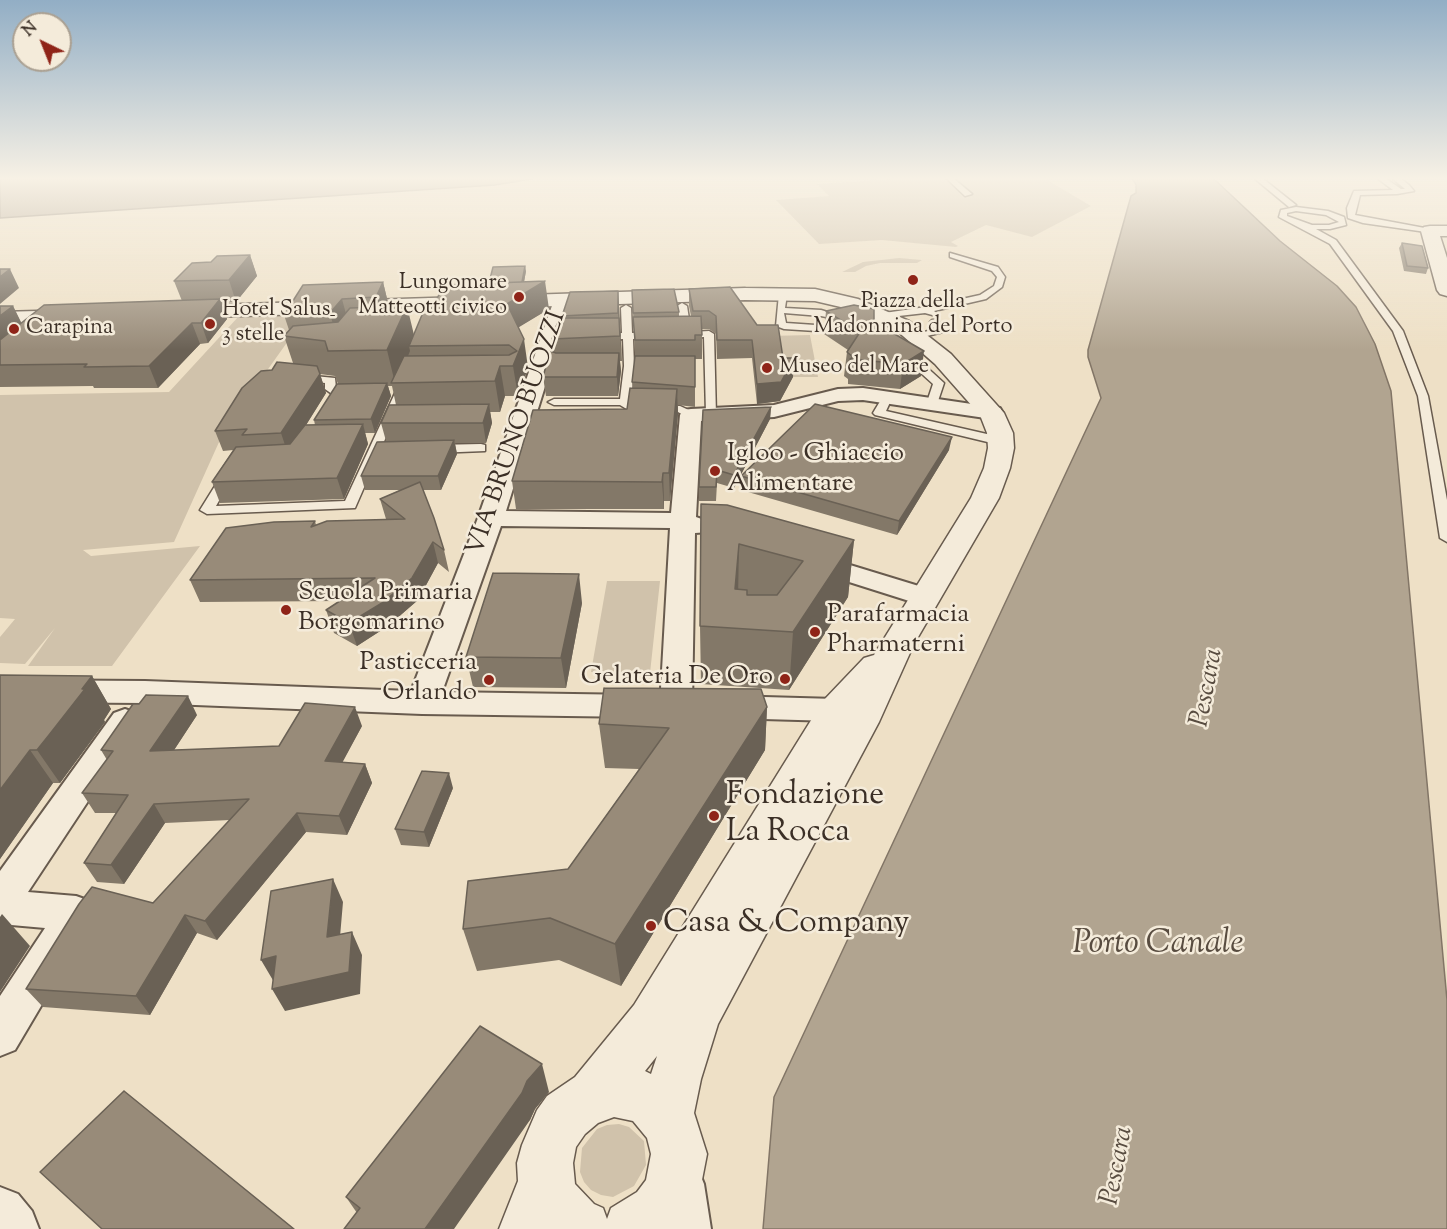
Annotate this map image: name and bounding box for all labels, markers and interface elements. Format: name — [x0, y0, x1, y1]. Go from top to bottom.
north arrow — [12, 12, 72, 72]
text: N — [18, 17, 43, 43]
place label: Lungomare Matteotti civico — [358, 271, 507, 322]
marker: Piazza della Madonnina del Porto — [906, 273, 920, 287]
marker: Lungomare Matteotti civico — [512, 290, 526, 304]
place label: Piazza della Madonnina del Porto — [814, 290, 1012, 342]
place label: Hotel Salus_ 3 stelle — [222, 298, 335, 350]
street label: VIA BRUNO BUOZZI — [461, 307, 575, 561]
place label: Carapina — [26, 316, 113, 342]
marker: Hotel Salus_ 3 stelle — [203, 317, 217, 331]
marker: Carapina — [7, 322, 21, 336]
place label: Museo del Mare — [779, 355, 929, 381]
marker: Museo del Mare — [760, 361, 774, 375]
place label: Igloo - Ghiaccio Alimentare — [727, 440, 904, 502]
marker: Igloo - Ghiaccio Alimentare — [708, 464, 722, 478]
place label: Scuola Primaria Borgomarino — [298, 579, 473, 640]
place label: Parafarmacia Pharmaterni — [827, 601, 969, 662]
marker: Scuola Primaria Borgomarino — [279, 603, 293, 617]
marker: Parafarmacia Pharmaterni — [808, 625, 822, 639]
water label: Pescara — [1186, 646, 1232, 730]
place label: Pasticceria Orlando — [360, 649, 477, 710]
place label: Gelateria De Oro — [581, 663, 773, 695]
marker: Gelateria De Oro — [778, 672, 792, 686]
marker: Pasticceria Orlando — [482, 673, 496, 687]
place label: Fondazione La Rocca — [726, 779, 884, 854]
marker: Fondazione La Rocca — [707, 809, 721, 823]
place label: Casa & Company — [663, 907, 909, 945]
marker: Casa & Company — [644, 919, 658, 933]
water label: Porto Canale — [1072, 926, 1244, 966]
water label: Pescara — [1096, 1124, 1142, 1208]

